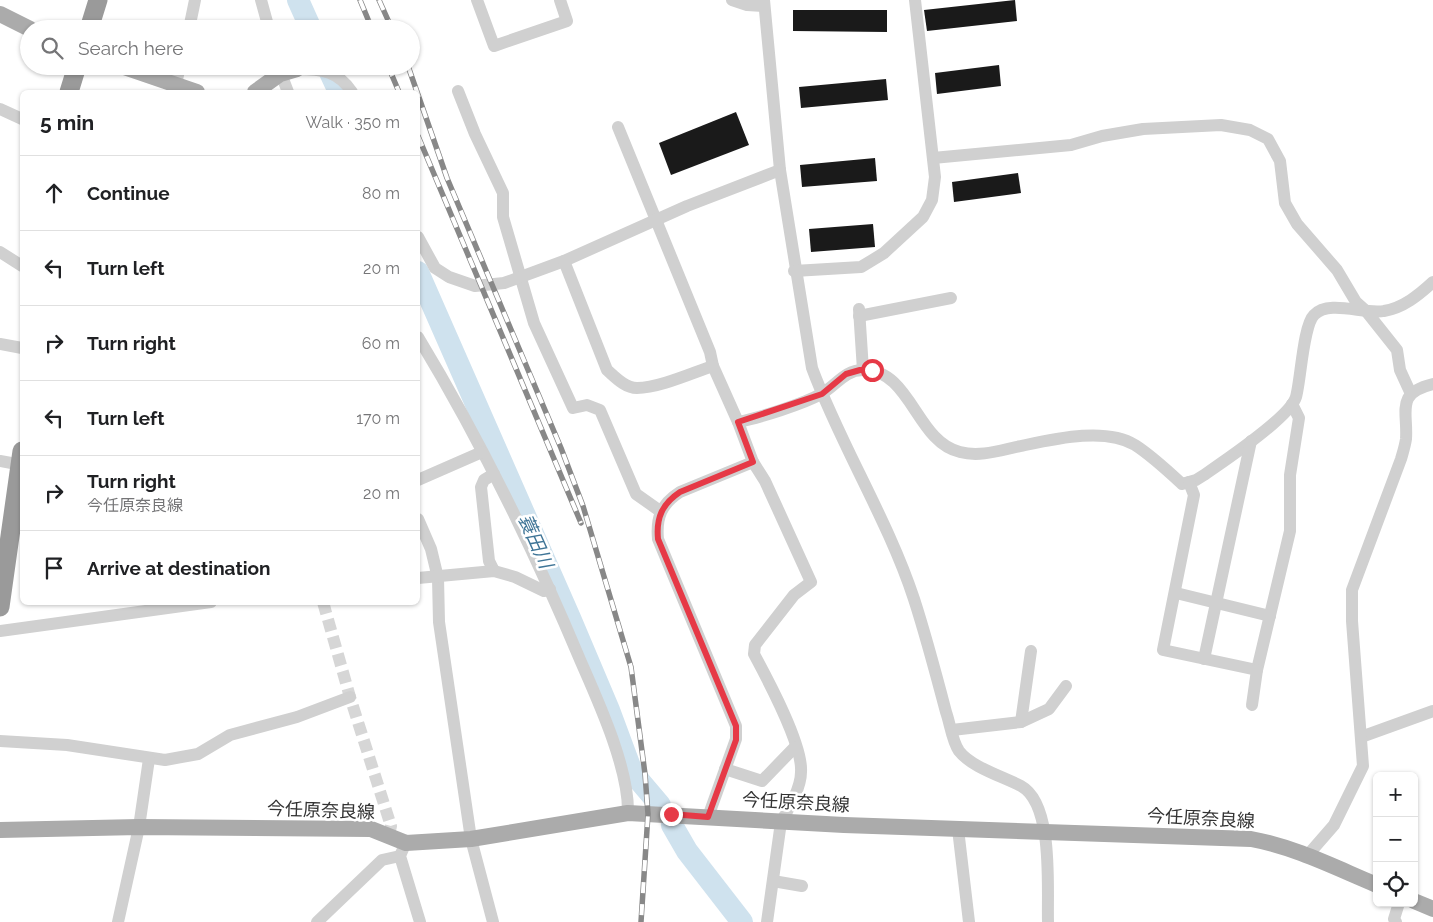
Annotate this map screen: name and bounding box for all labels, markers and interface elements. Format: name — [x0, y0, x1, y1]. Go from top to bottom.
search box — [20, 20, 420, 75]
icon: search — [38, 34, 66, 62]
text: Search here — [78, 37, 184, 59]
text: 5 min — [40, 110, 94, 135]
text: Walk · 350 m — [306, 113, 400, 132]
icon: ahead — [40, 179, 68, 207]
text: Continue — [87, 182, 170, 204]
text: 80 m — [362, 184, 400, 203]
icon: left — [40, 254, 68, 282]
text: Turn left — [87, 257, 164, 279]
text: 20 m — [363, 259, 400, 278]
icon: right — [40, 329, 68, 357]
text: Turn right — [87, 332, 176, 354]
text: 60 m — [362, 334, 400, 353]
route start — [861, 359, 884, 382]
icon: left — [40, 404, 68, 432]
text: Turn left — [87, 407, 164, 429]
text: 170 m — [356, 409, 400, 428]
text: Turn right — [87, 470, 176, 492]
icon: right — [40, 479, 68, 507]
text: 20 m — [363, 484, 400, 503]
text: 今任原奈良線 — [87, 496, 183, 515]
water label: 蓑田川 — [514, 510, 558, 573]
icon: arrive — [40, 554, 68, 582]
text: Arrive at destination — [87, 557, 271, 579]
map controls — [1373, 772, 1418, 907]
button: + — [1373, 772, 1418, 817]
street label: 今任原奈良線 — [742, 789, 850, 815]
street label: 今任原奈良線 — [267, 798, 375, 822]
route end — [660, 803, 683, 826]
street label: 今任原奈良線 — [1147, 805, 1255, 831]
button: − — [1373, 817, 1418, 862]
button: locate — [1373, 862, 1418, 907]

